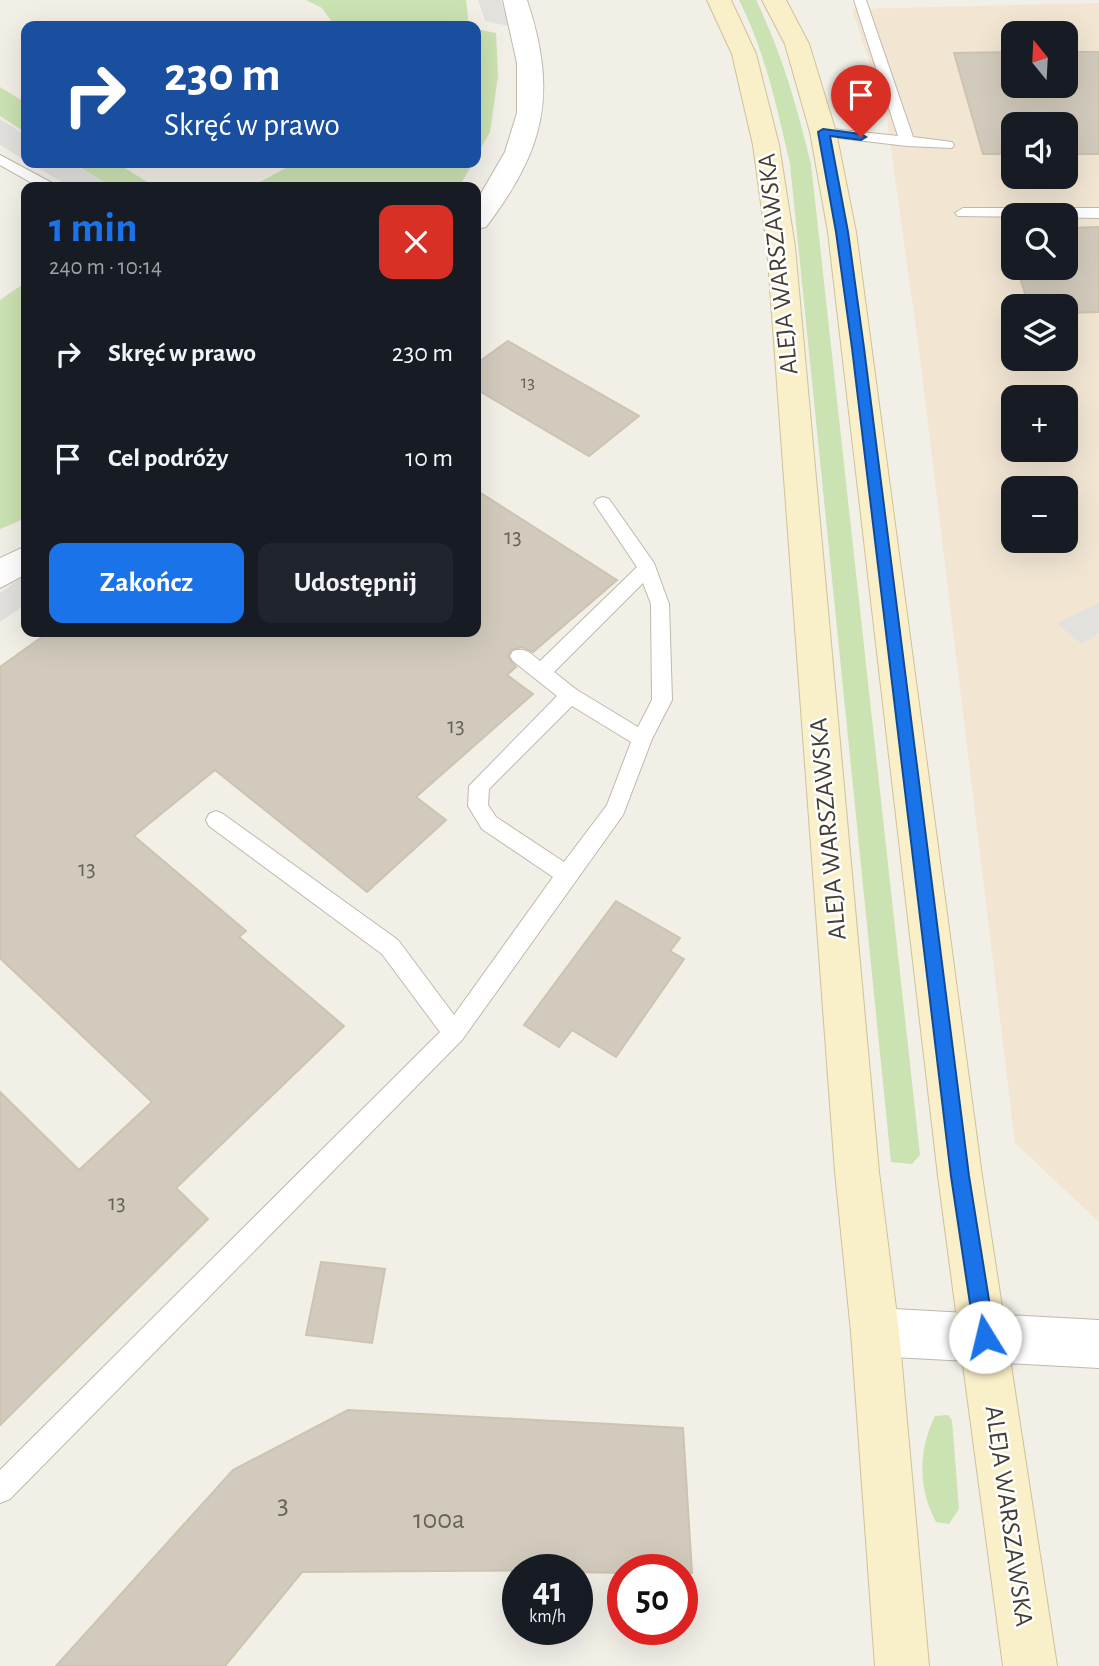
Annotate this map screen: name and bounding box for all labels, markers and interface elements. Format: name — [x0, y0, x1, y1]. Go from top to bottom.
north arrow — [1001, 21, 1078, 98]
map controls — [1001, 21, 1078, 553]
icon: right — [49, 49, 140, 140]
text: 230 m — [164, 51, 281, 100]
pin — [831, 65, 891, 137]
icon: arrive — [842, 76, 880, 114]
text: Skręć w prawo — [164, 109, 340, 141]
button: sound — [1001, 112, 1078, 189]
street label: ALEJA WARSZAWSKA — [753, 152, 803, 376]
button: search — [1001, 203, 1078, 280]
button: close — [379, 205, 453, 279]
text: 1 min — [49, 207, 138, 249]
text: 240 m · 10:14 — [49, 256, 162, 279]
button: layers — [1001, 294, 1078, 371]
icon: right — [49, 335, 87, 373]
text: Skręć w prawo — [108, 340, 256, 366]
text: 230 m — [392, 340, 453, 366]
house number: 13 — [521, 373, 535, 392]
button: + — [1001, 385, 1078, 462]
icon: arrive — [49, 440, 87, 478]
text: Cel podróży — [108, 445, 228, 471]
text: 10 m — [405, 445, 453, 471]
button: − — [1001, 476, 1078, 553]
house number: 13 — [504, 526, 522, 549]
button: Zakończ — [49, 543, 244, 623]
button: Udostępnij — [258, 543, 453, 623]
house number: 13 — [447, 715, 465, 738]
street label: ALEJA WARSZAWSKA — [805, 717, 851, 941]
house number: 13 — [78, 858, 96, 881]
house number: 13 — [108, 1192, 126, 1215]
position arrow — [948, 1300, 1022, 1374]
street label: ALEJA WARSZAWSKA — [981, 1404, 1037, 1628]
house number: 3 — [277, 1491, 289, 1519]
house number: 100a — [413, 1506, 465, 1534]
speed limit sign: 50 — [607, 1554, 698, 1645]
text: 41 — [532, 1573, 563, 1608]
text: km/h — [529, 1608, 566, 1626]

